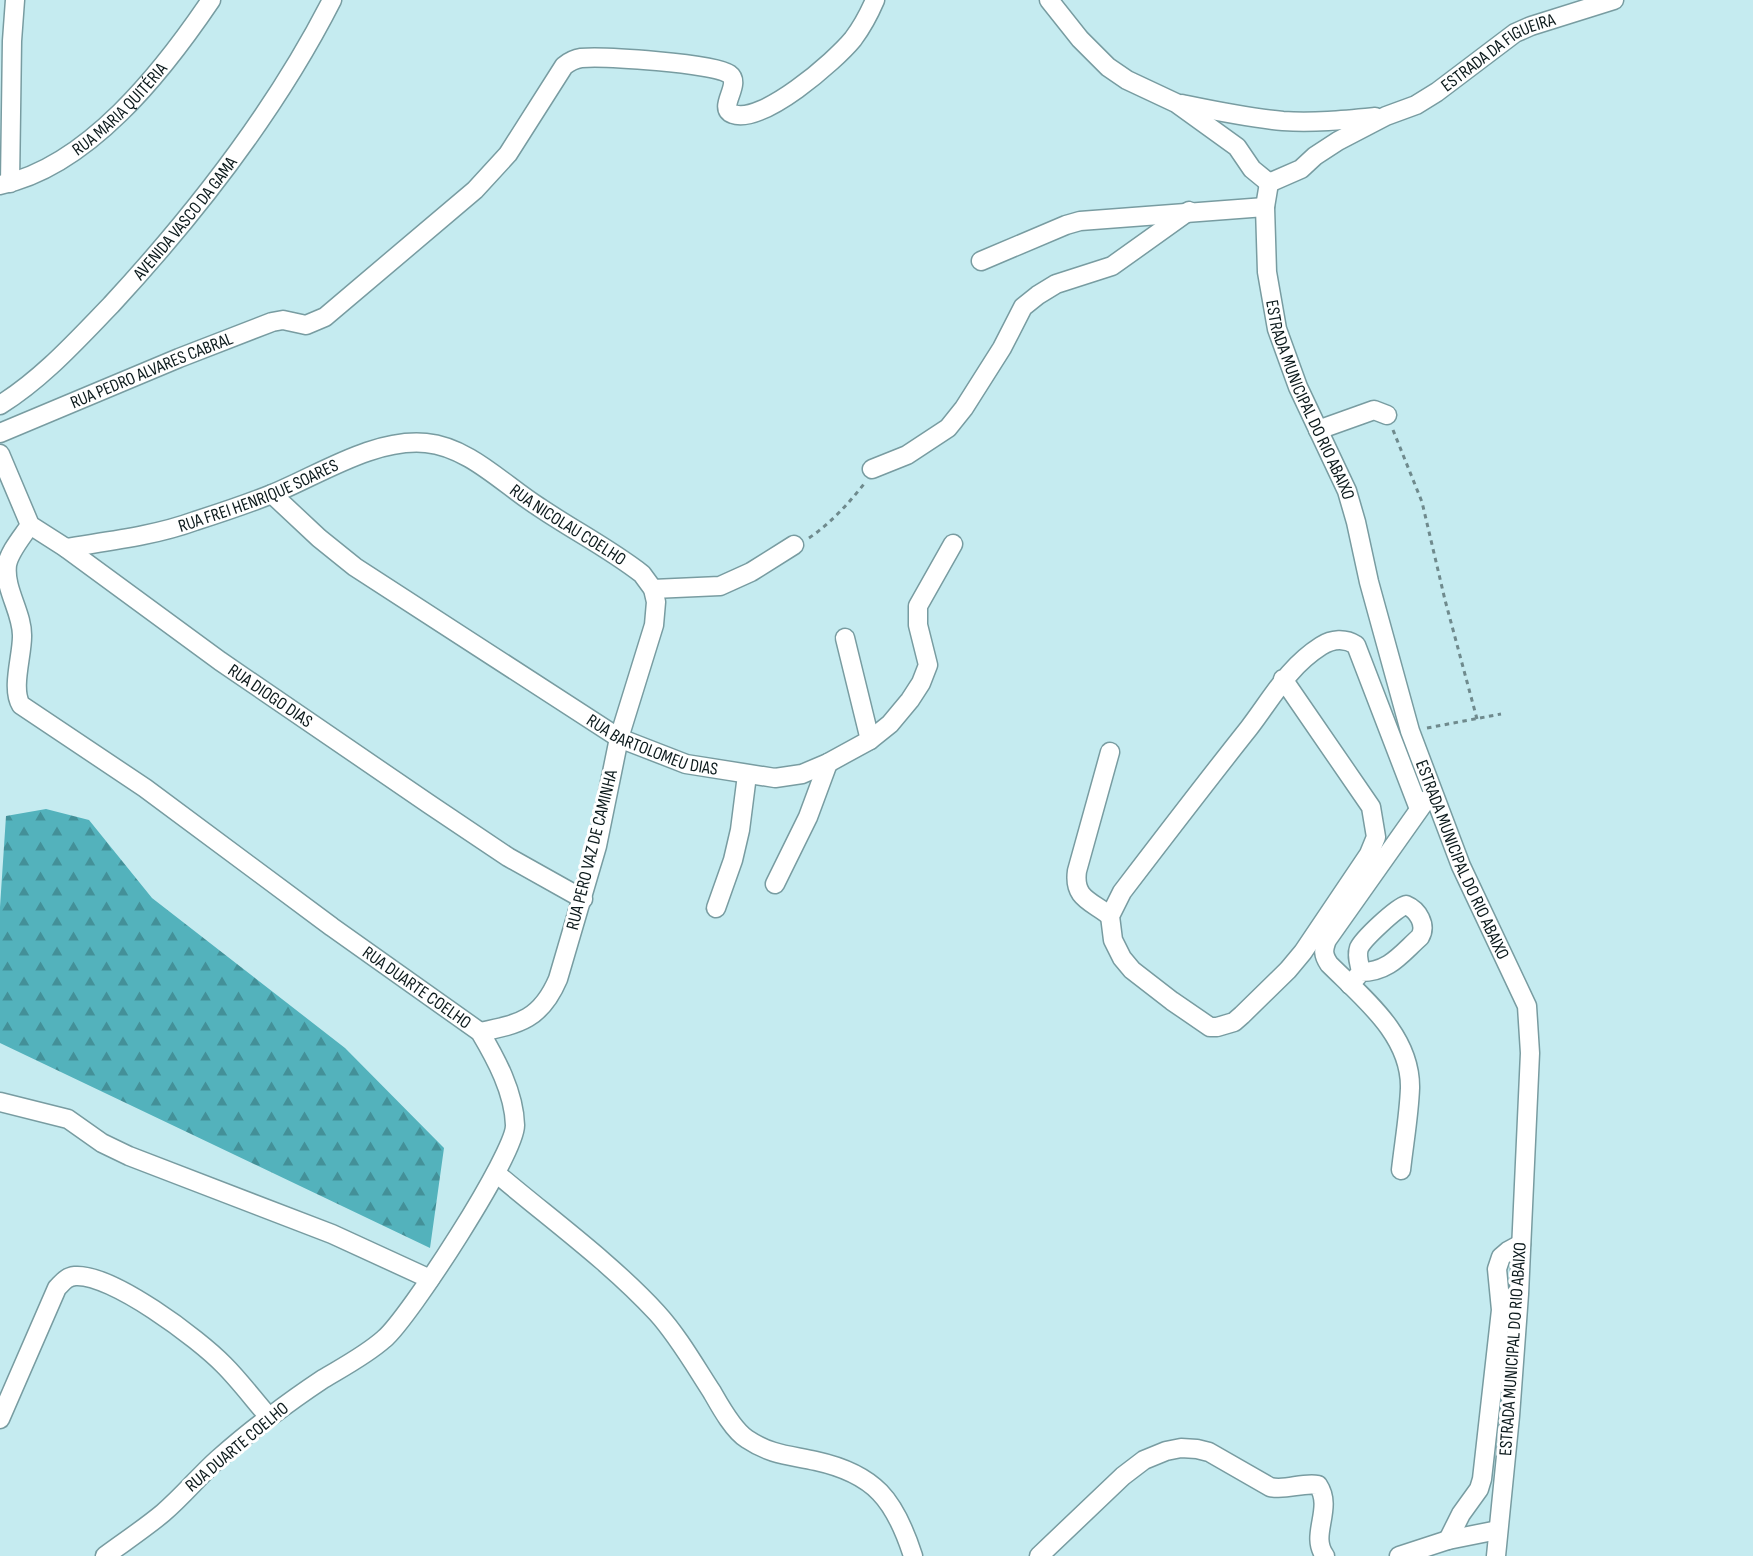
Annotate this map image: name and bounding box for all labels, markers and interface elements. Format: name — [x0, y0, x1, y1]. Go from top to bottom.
street label: ESTRADA DA FIGUEIRA — [1437, 9, 1558, 96]
street label: RUA MARIA QUITÉRIA — [68, 58, 171, 160]
street label: AVENIDA VASCO DA GAMA — [128, 152, 242, 285]
street label: ESTRADA MUNICIPAL DO RIO ABAIXO — [1262, 298, 1359, 502]
street label: RUA PEDRO ALVARES CABRAL — [67, 328, 236, 413]
street label: RUA FREI HENRIQUE SOARES — [176, 454, 342, 536]
street label: RUA NICOLAU COELHO — [506, 480, 630, 570]
street label: RUA DIOGO DIAS — [224, 659, 317, 732]
street label: RUA BARTOLOMEU DIAS — [583, 709, 720, 779]
street label: ESTRADA MUNICIPAL DO RIO ABAIXO — [1411, 757, 1514, 963]
street label: RUA PERO VAZ DE CAMINHA — [562, 767, 622, 932]
street label: RUA DUARTE COELHO — [359, 942, 475, 1033]
street label: ESTRADA MUNICIPAL DO RIO ABAIXO — [1495, 1241, 1531, 1457]
street label: RUA DUARTE COELHO — [181, 1398, 293, 1496]

